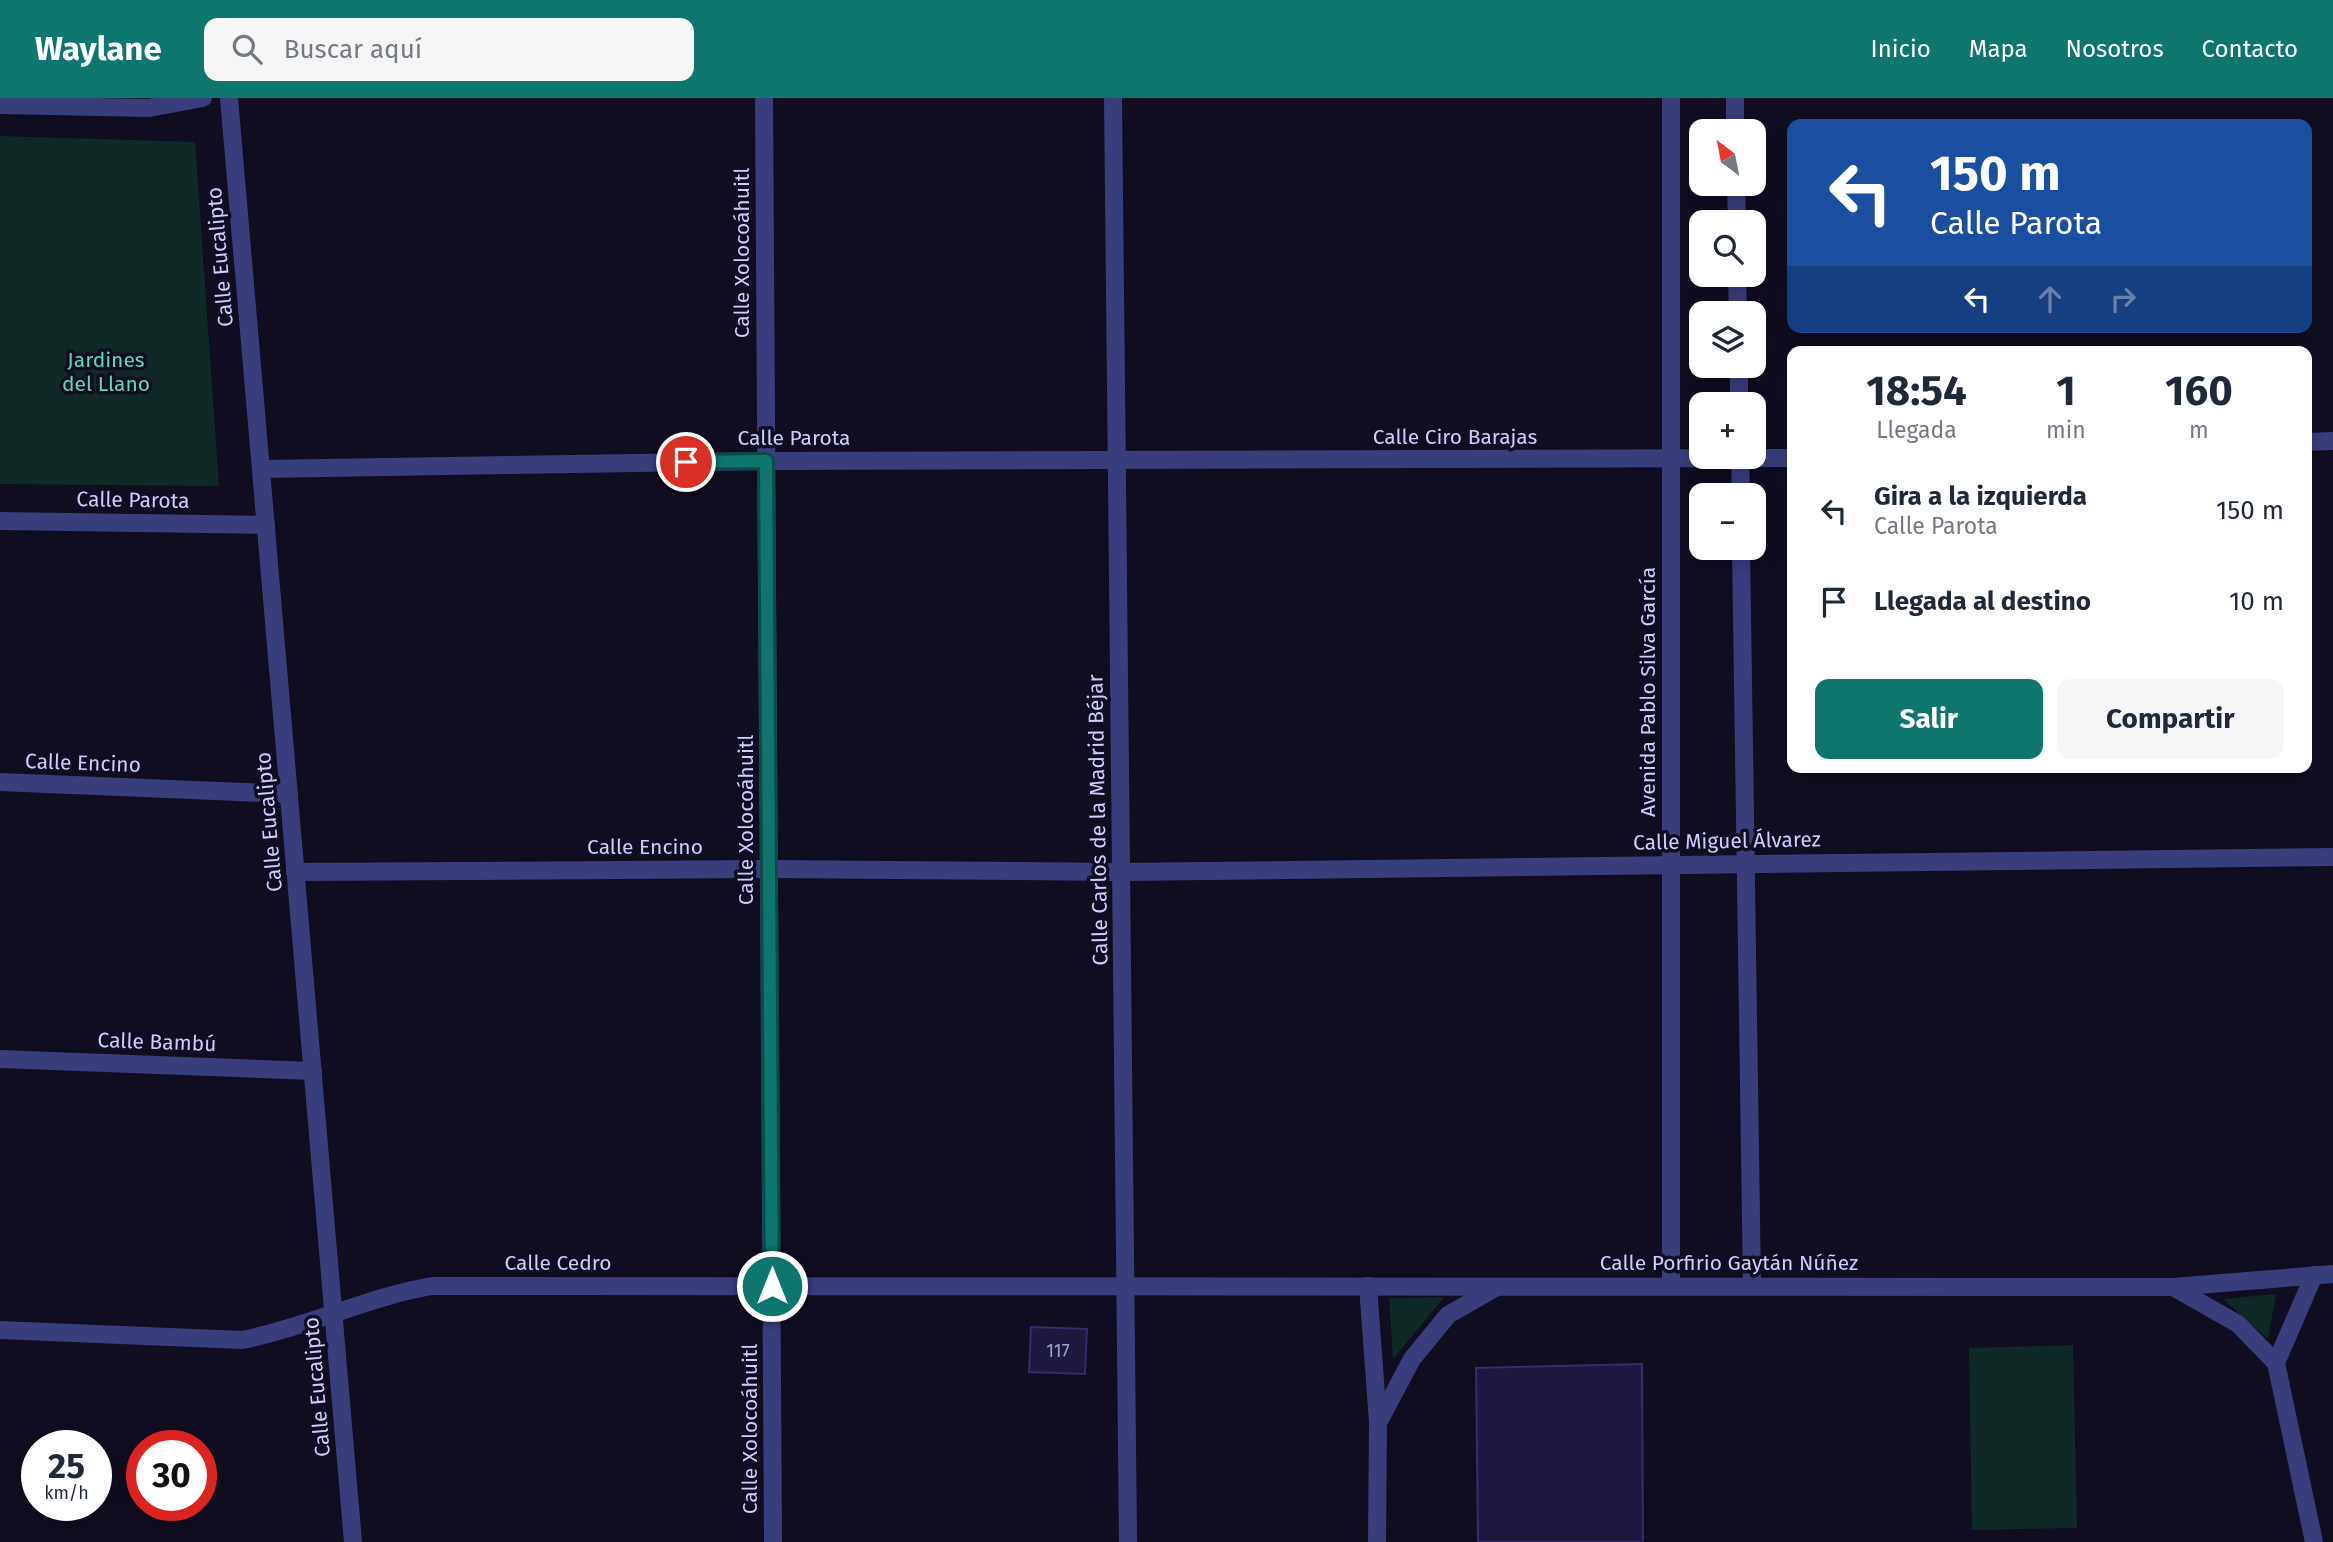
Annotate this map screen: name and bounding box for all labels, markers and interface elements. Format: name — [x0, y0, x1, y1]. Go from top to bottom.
search box — [204, 18, 694, 81]
text: Waylane — [35, 29, 162, 69]
icon: search — [228, 30, 266, 68]
text: Buscar aquí — [284, 34, 422, 65]
text: Inicio — [1871, 35, 1931, 63]
text: Mapa — [1969, 35, 2028, 63]
text: Nosotros — [2066, 35, 2164, 63]
text: Contacto — [2202, 35, 2298, 63]
north arrow — [1689, 119, 1766, 196]
map controls — [1689, 119, 1766, 560]
text: 150 m — [1930, 144, 2061, 203]
icon: left — [1815, 147, 1906, 238]
street label: Calle Xolocoáhuitl — [729, 168, 755, 338]
street label: Calle Eucalipto — [201, 186, 239, 328]
text: Calle Parota — [1930, 204, 2102, 242]
button: search — [1689, 210, 1766, 287]
icon: left — [1958, 280, 1996, 318]
icon: ahead — [2031, 280, 2069, 318]
icon: right — [2104, 280, 2142, 318]
button: layers — [1689, 301, 1766, 378]
park label: Jardines del Llano — [62, 347, 150, 397]
text: 18:54 — [1866, 366, 1967, 416]
text: 1 — [2056, 366, 2076, 416]
text: 160 — [2165, 366, 2233, 416]
button: + — [1689, 392, 1766, 469]
text: Llegada — [1876, 416, 1957, 444]
text: min — [2046, 416, 2086, 444]
text: m — [2189, 416, 2209, 444]
street label: Calle Ciro Barajas — [1373, 424, 1538, 450]
street label: Calle Parota — [737, 425, 851, 451]
pin — [656, 432, 716, 492]
icon: arrive — [667, 443, 705, 481]
text: Gira a la izquierda — [1874, 481, 2087, 512]
button: − — [1689, 483, 1766, 560]
street label: Calle Parota — [76, 486, 190, 514]
icon: left — [1815, 492, 1853, 530]
text: 150 m — [2216, 495, 2284, 526]
text: Calle Parota — [1874, 512, 1998, 540]
street label: Avenida Pablo Silva García — [1635, 567, 1661, 817]
icon: arrive — [1815, 583, 1853, 621]
text: Llegada al destino — [1874, 586, 2091, 617]
text: 10 m — [2229, 586, 2284, 617]
street label: Calle Carlos de la Madrid Béjar — [1082, 674, 1114, 966]
button: Salir — [1815, 679, 2043, 759]
button: Compartir — [2057, 679, 2284, 759]
street label: Calle Xolocoáhuitl — [733, 735, 759, 905]
street label: Calle Encino — [25, 748, 141, 778]
street label: Calle Eucalipto — [250, 751, 288, 893]
street label: Calle Miguel Álvarez — [1633, 826, 1821, 856]
street label: Calle Encino — [587, 834, 703, 860]
street label: Calle Bambú — [97, 1027, 217, 1057]
position arrow — [735, 1249, 809, 1323]
street label: Calle Cedro — [504, 1250, 612, 1276]
street label: Calle Porfirio Gaytán Núñez — [1600, 1250, 1858, 1276]
street label: Calle Eucalipto — [298, 1316, 336, 1458]
house number: 117 — [1046, 1340, 1070, 1362]
street label: Calle Xolocoáhuitl — [737, 1344, 763, 1514]
speed limit sign: 30 — [126, 1430, 217, 1521]
text: 25 — [48, 1445, 85, 1487]
text: km/h — [44, 1482, 89, 1504]

